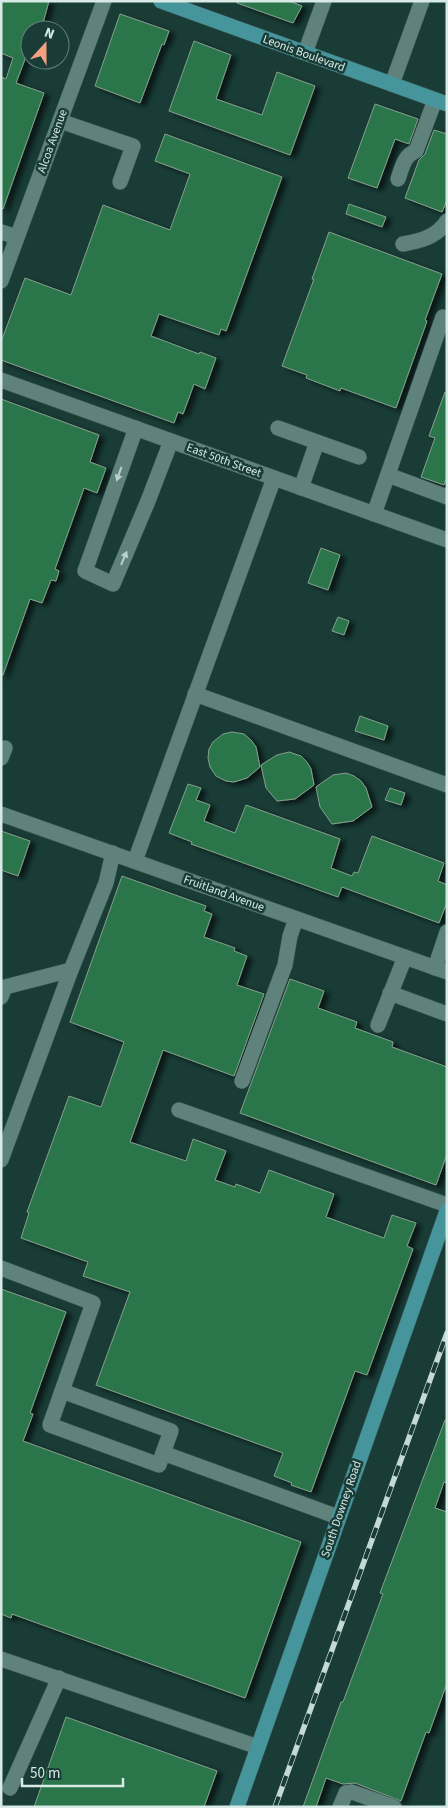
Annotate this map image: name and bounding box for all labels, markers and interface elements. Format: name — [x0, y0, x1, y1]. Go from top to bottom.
north arrow — [20, 20, 70, 70]
text: N — [41, 23, 57, 45]
street label: Leonis Boulevard — [260, 31, 347, 76]
street label: Alcoa Avenue — [33, 107, 72, 175]
street label: East 50th Street — [184, 439, 264, 482]
one-way arrow — [115, 467, 123, 482]
one-way arrow — [120, 551, 128, 565]
street label: Fruitland Avenue — [181, 871, 267, 916]
street label: South Downey Road — [317, 1459, 366, 1560]
scale bar — [22, 1756, 124, 1788]
text: 50 m — [30, 1763, 60, 1784]

